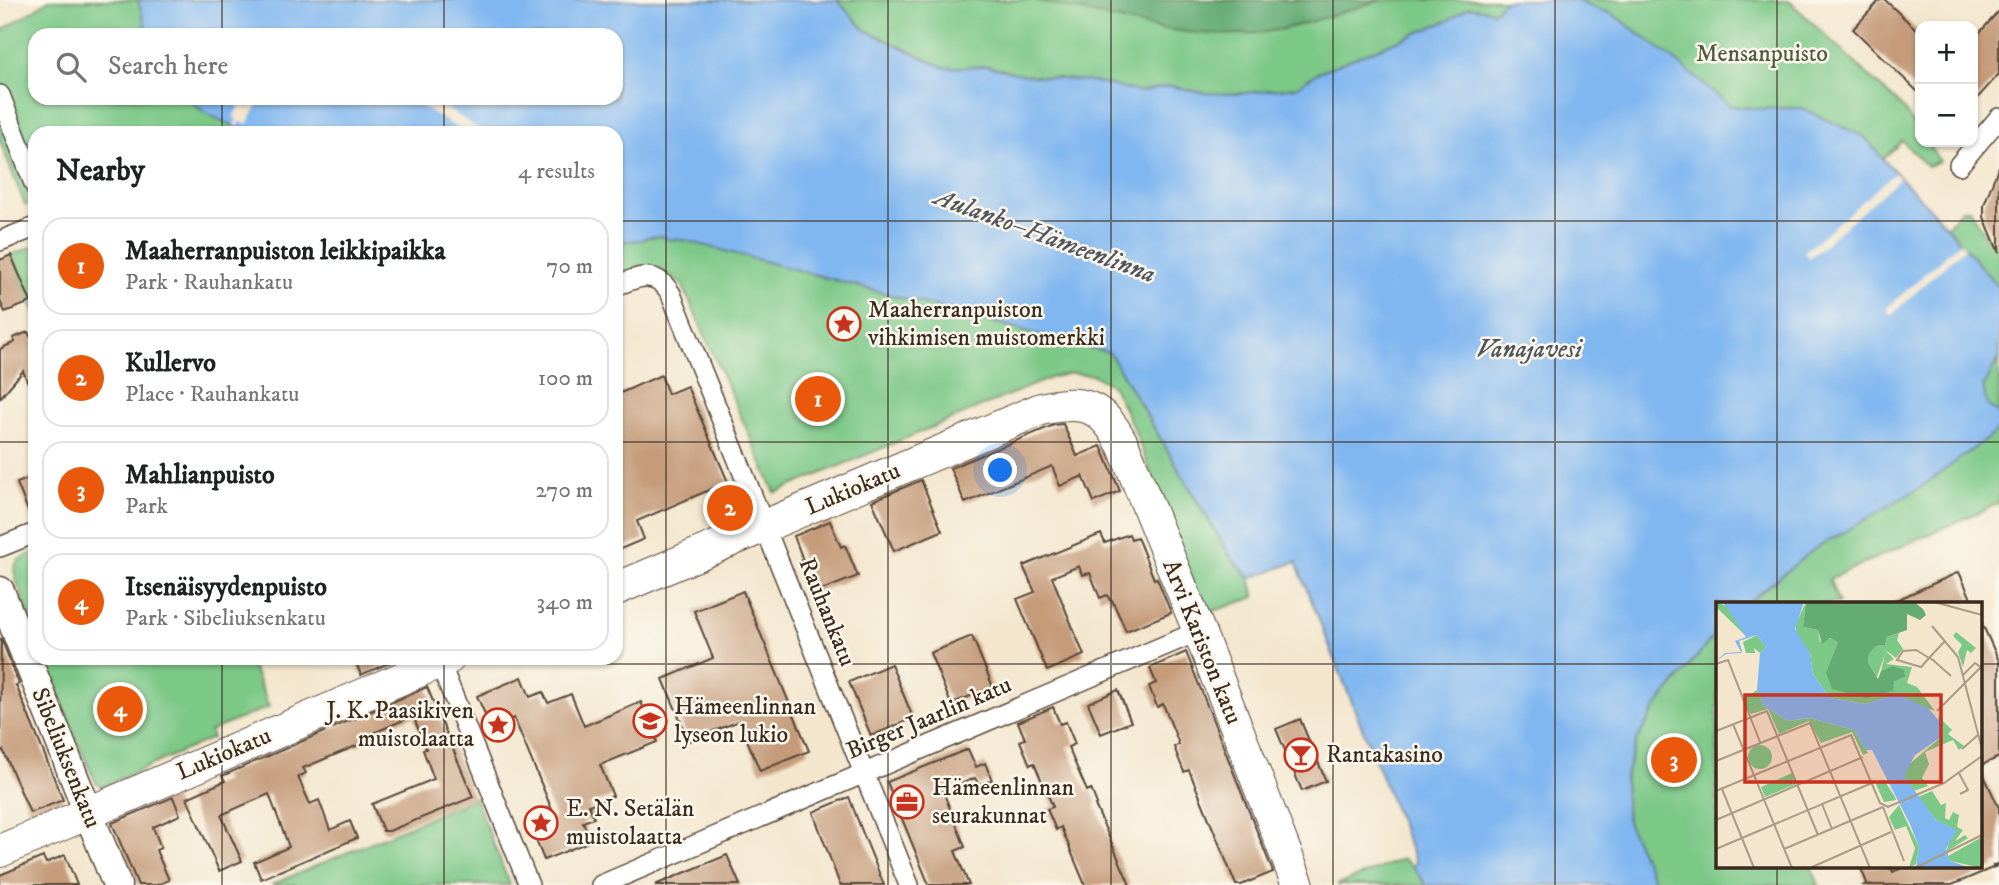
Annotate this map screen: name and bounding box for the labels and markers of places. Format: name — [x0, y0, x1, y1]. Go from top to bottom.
place label: Maaherranpuiston vihkimisen muistomerkki — [867, 295, 1105, 353]
place icon: Maaherranpuiston vihkimisen muistomerkki — [825, 305, 863, 343]
pin: 1 — [795, 373, 841, 425]
pin: 2 — [707, 482, 753, 534]
pin: 4 — [97, 683, 143, 735]
place label: Hämeenlinnan lyseon lukio — [674, 692, 816, 750]
place label: J. K. Paasikiven muistolaatta — [324, 696, 475, 754]
school or university icon: Hämeenlinnan lyseon lukio — [631, 702, 669, 740]
place icon: J. K. Paasikiven muistolaatta — [479, 706, 517, 744]
pin: 3 — [1651, 734, 1697, 786]
bar icon: Rantakasino — [1282, 736, 1320, 774]
place label: Rantakasino — [1326, 740, 1443, 770]
place label: Hämeenlinnan seurakunnat — [932, 773, 1074, 831]
office icon: Hämeenlinnan seurakunnat — [888, 783, 926, 821]
place label: E. N. Setälän muistolaatta — [566, 794, 695, 852]
place icon: E. N. Setälän muistolaatta — [522, 804, 560, 842]

